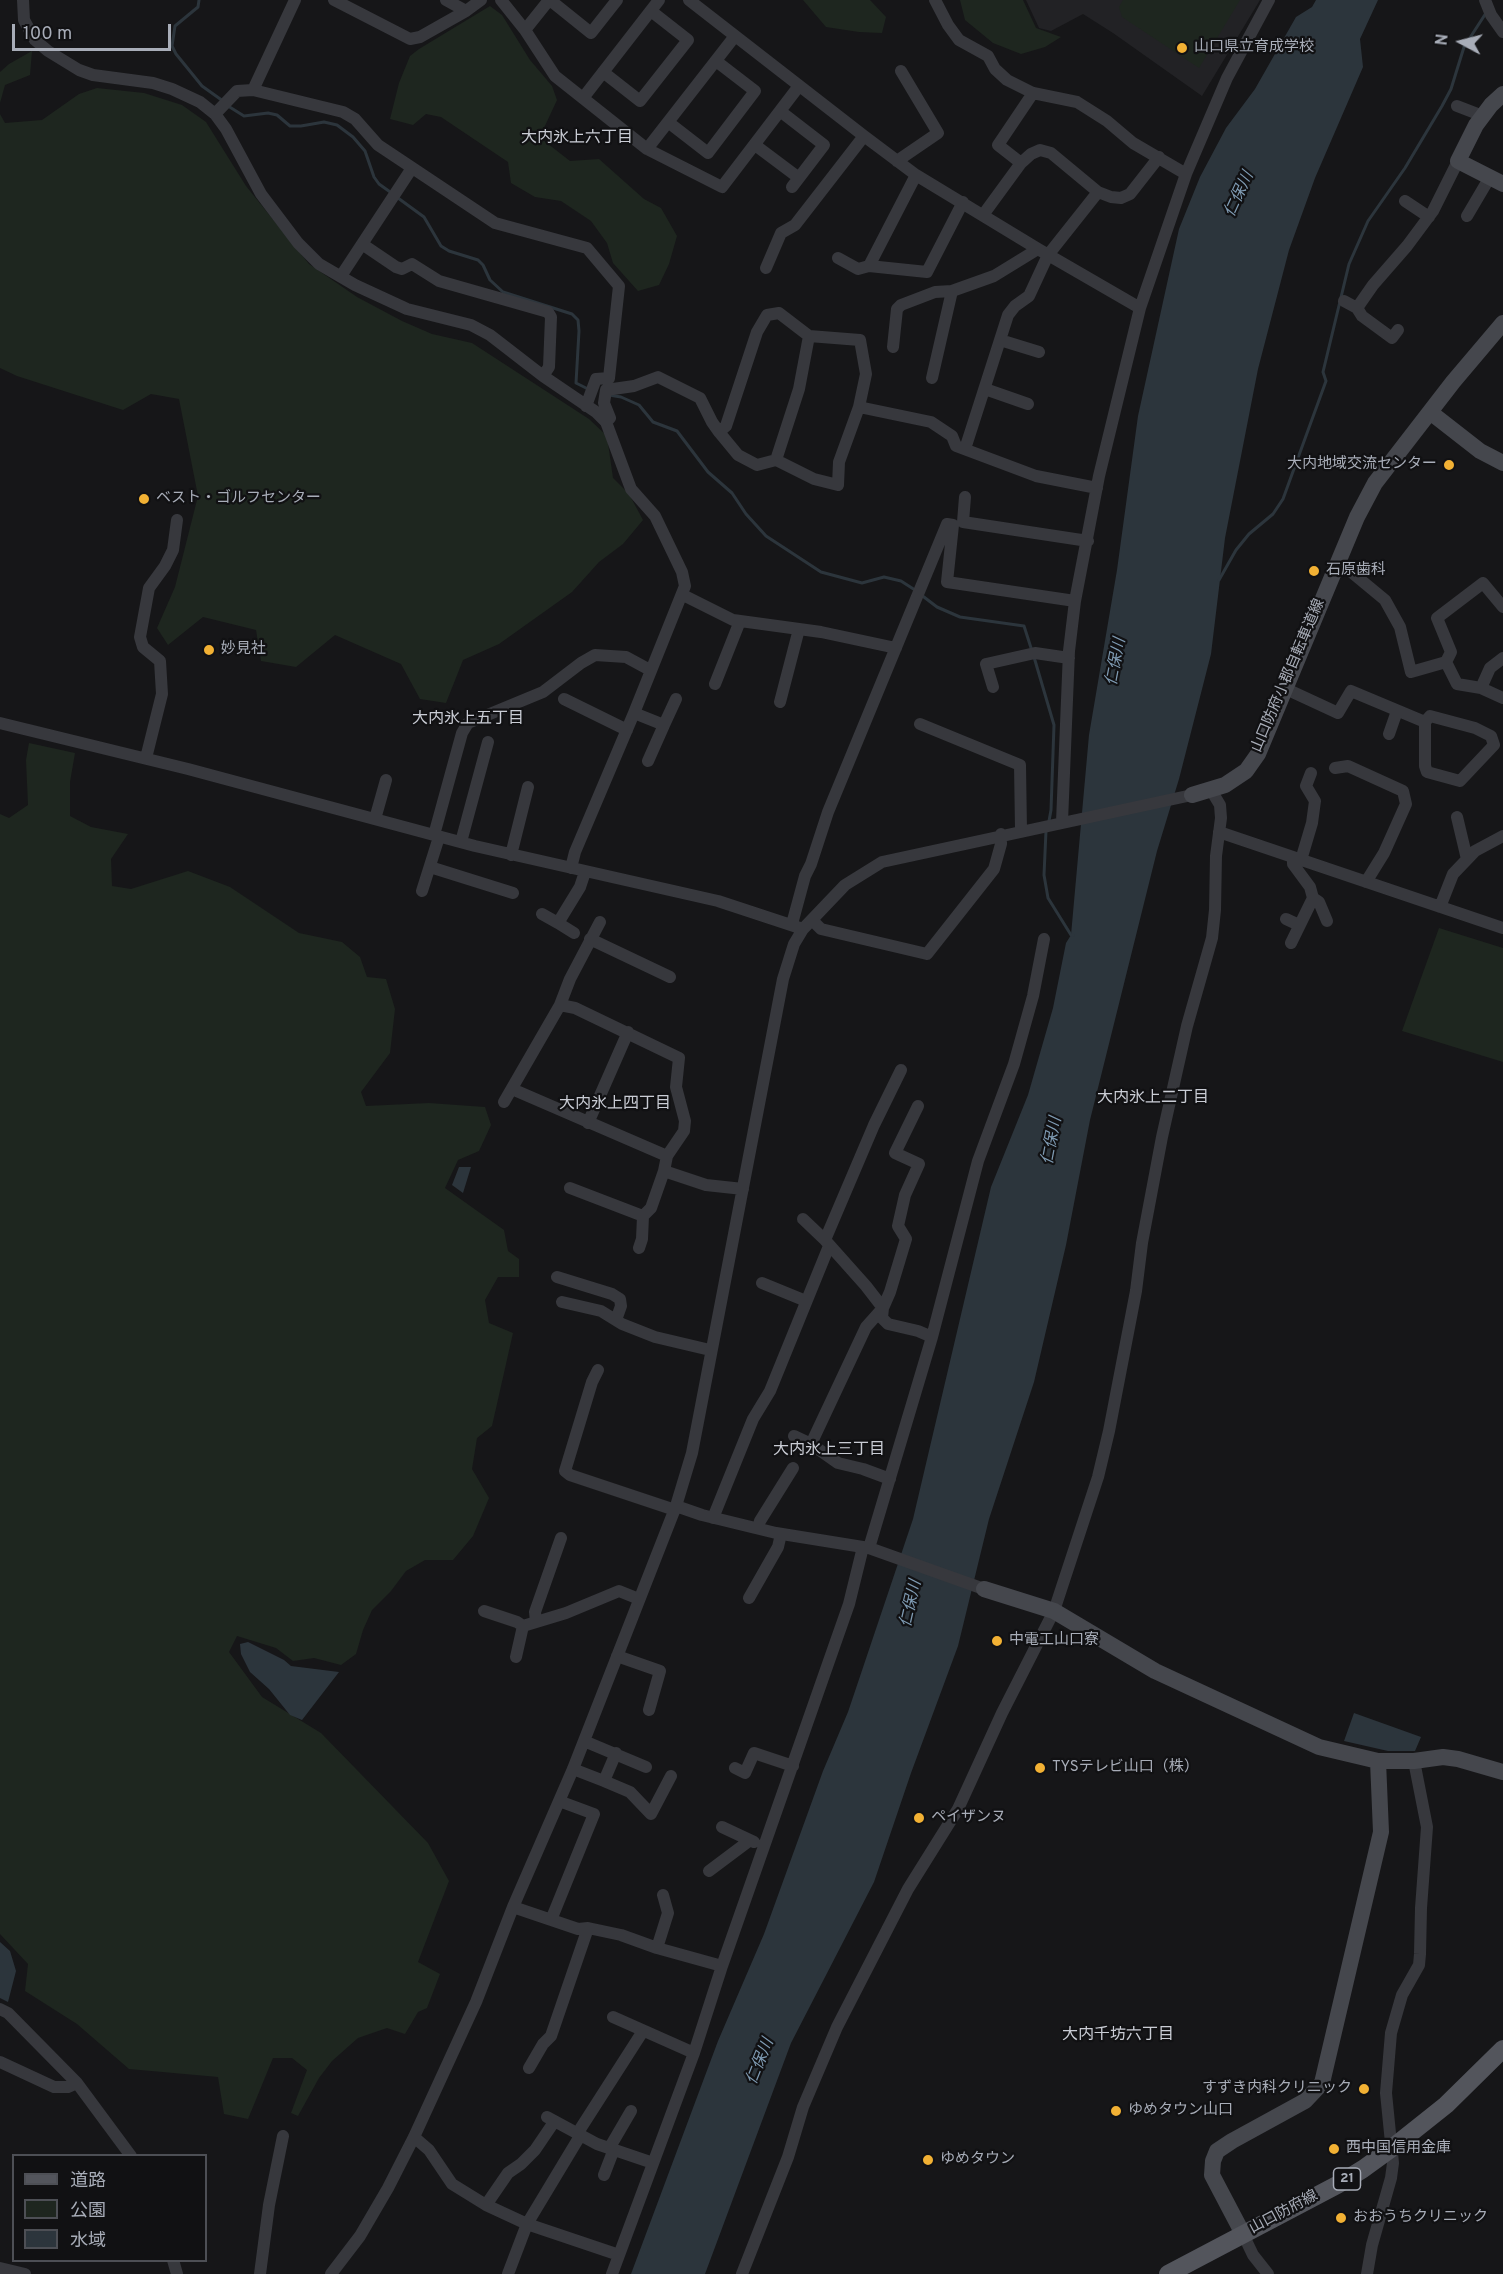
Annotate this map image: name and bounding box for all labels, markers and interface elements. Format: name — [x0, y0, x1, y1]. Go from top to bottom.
scale bar — [15, 12, 174, 50]
north arrow — [1431, 12, 1491, 72]
text: 100 m — [23, 23, 72, 46]
text: N — [1433, 33, 1454, 47]
place label: 山口県立育成学校 — [1194, 39, 1314, 57]
marker: 山口県立育成学校 — [1175, 41, 1189, 55]
district label: 大内氷上六丁目 — [521, 129, 633, 149]
water label: 仁保川 — [1221, 169, 1259, 221]
place label: 大内地域交流センター — [1287, 456, 1437, 474]
marker: 大内地域交流センター — [1442, 458, 1456, 472]
place label: ベスト・ゴルフセンター — [156, 490, 321, 508]
marker: ベスト・ゴルフセンター — [137, 492, 151, 506]
place label: 石原歯科 — [1326, 562, 1386, 580]
marker: 石原歯科 — [1307, 564, 1321, 578]
street label: 山口防府小郡自転車道線 — [1248, 597, 1330, 755]
water label: 仁保川 — [1103, 637, 1131, 687]
place label: 妙見社 — [221, 641, 266, 659]
marker: 妙見社 — [202, 643, 216, 657]
district label: 大内氷上五丁目 — [412, 710, 524, 730]
district label: 大内氷上二丁目 — [1097, 1089, 1209, 1109]
district label: 大内氷上四丁目 — [559, 1095, 671, 1115]
water label: 仁保川 — [1039, 1116, 1067, 1166]
district label: 大内氷上三丁目 — [773, 1441, 885, 1461]
water label: 仁保川 — [897, 1578, 927, 1630]
place label: 中電工山口寮 — [1009, 1632, 1099, 1650]
marker: 中電工山口寮 — [990, 1634, 1004, 1648]
place label: TYSテレビ山口（株） — [1052, 1759, 1199, 1777]
marker: TYSテレビ山口（株） — [1033, 1761, 1047, 1775]
place label: ペイザンヌ — [931, 1809, 1006, 1827]
marker: ペイザンヌ — [912, 1811, 926, 1825]
district label: 大内千坊六丁目 — [1062, 2026, 1174, 2046]
water label: 仁保川 — [743, 2036, 779, 2088]
place label: すずき内科クリニック — [1202, 2080, 1352, 2098]
marker: すずき内科クリニック — [1357, 2082, 1371, 2096]
place label: ゆめタウン山口 — [1128, 2102, 1233, 2120]
marker: ゆめタウン山口 — [1109, 2104, 1123, 2118]
place label: 西中国信用金庫 — [1346, 2140, 1451, 2158]
marker: 西中国信用金庫 — [1327, 2142, 1341, 2156]
place label: ゆめタウン — [940, 2151, 1015, 2169]
marker: ゆめタウン — [921, 2153, 935, 2167]
legend — [12, 2154, 207, 2262]
road number: 21 — [1334, 2168, 1360, 2190]
text: 道路 — [70, 2170, 106, 2193]
street label: 山口防府線 — [1247, 2187, 1321, 2239]
text: 公園 — [70, 2200, 106, 2223]
place label: おおうちクリニック — [1353, 2209, 1488, 2227]
marker: おおうちクリニック — [1334, 2211, 1348, 2225]
text: 水域 — [70, 2230, 106, 2253]

